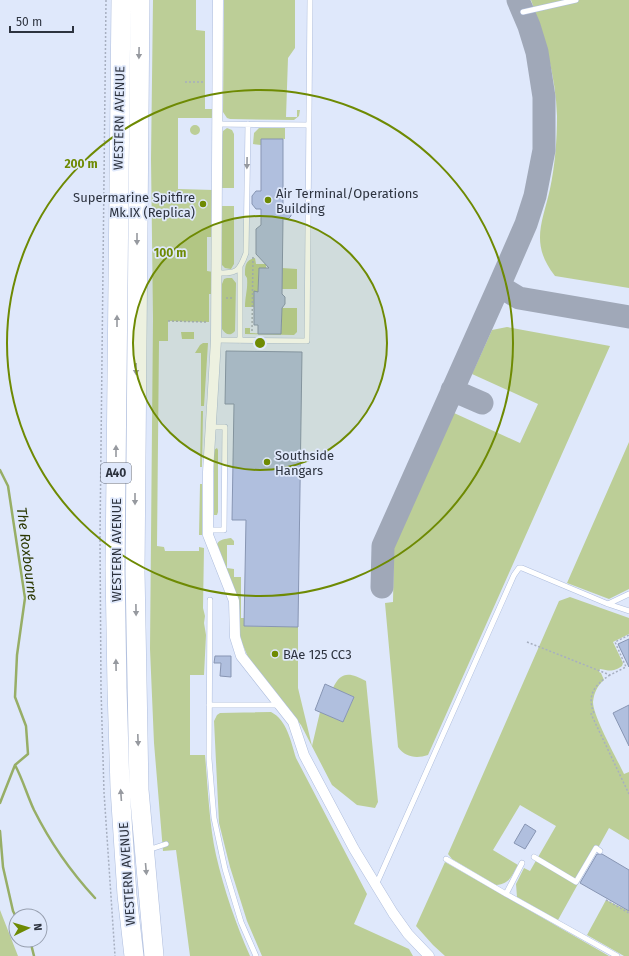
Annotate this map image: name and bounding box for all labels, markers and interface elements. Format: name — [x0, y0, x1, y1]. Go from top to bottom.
scale bar — [10, 8, 73, 34]
text: 50 m — [16, 15, 42, 29]
one-way arrow — [136, 47, 142, 60]
street label: WESTERN AVENUE — [111, 66, 127, 170]
text: 200 m — [64, 157, 98, 171]
one-way arrow — [244, 157, 250, 170]
place label: Air Terminal/Operations Building — [276, 186, 418, 216]
place label: Supermarine Spitfire Mk.IX (Replica) — [73, 190, 195, 220]
marker: Air Terminal/Operations Building — [263, 195, 273, 205]
marker: Supermarine Spitfire Mk.IX (Replica) — [198, 199, 208, 209]
one-way arrow — [134, 233, 140, 246]
text: 100 m — [154, 246, 186, 260]
one-way arrow — [114, 314, 120, 327]
centre of rings — [253, 336, 267, 350]
one-way arrow — [133, 363, 139, 376]
one-way arrow — [113, 444, 119, 457]
place label: Southside Hangars — [275, 448, 334, 478]
marker: Southside Hangars — [262, 457, 272, 467]
road number: A40 — [101, 463, 131, 483]
one-way arrow — [132, 493, 138, 506]
street label: WESTERN AVENUE — [109, 498, 124, 602]
water label: The Roxbourne — [13, 506, 41, 602]
one-way arrow — [132, 604, 139, 616]
place label: BAe 125 CC3 — [283, 647, 352, 662]
marker: BAe 125 CC3 — [270, 649, 280, 659]
one-way arrow — [113, 658, 119, 671]
one-way arrow — [135, 734, 141, 747]
one-way arrow — [117, 789, 124, 801]
street label: WESTERN AVENUE — [116, 822, 138, 926]
one-way arrow — [142, 863, 149, 875]
north arrow — [8, 908, 48, 948]
text: N — [31, 923, 44, 931]

